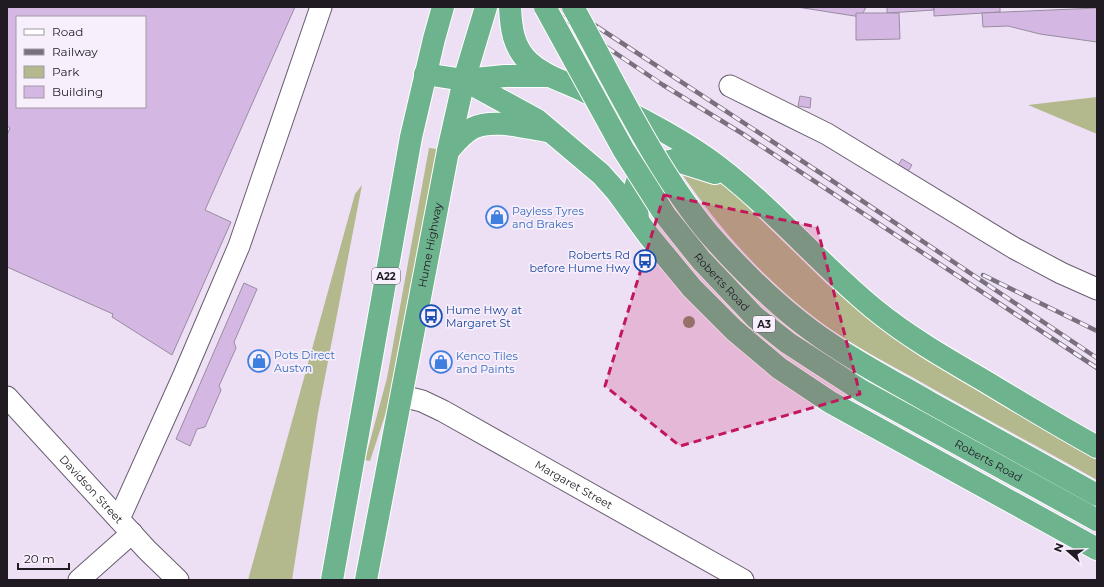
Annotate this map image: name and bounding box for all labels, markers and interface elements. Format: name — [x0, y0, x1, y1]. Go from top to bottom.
legend — [16, 16, 146, 108]
text: Road — [52, 24, 83, 39]
text: Railway — [52, 44, 98, 59]
text: Park — [52, 64, 80, 79]
text: Building — [52, 84, 103, 99]
street label: Hume Highway — [415, 201, 445, 289]
shop icon: Payless Tyres and Brakes — [484, 204, 510, 230]
place label: Payless Tyres and Brakes — [512, 204, 584, 231]
place label: Roberts Rd before Hume Hwy — [530, 248, 630, 275]
bus stop icon: Roberts Rd before Hume Hwy — [632, 248, 658, 274]
street label: Roberts Road — [691, 250, 753, 314]
road number: A22 — [372, 268, 400, 284]
bus stop icon: Hume Hwy at Margaret St — [418, 303, 444, 329]
place label: Hume Hwy at Margaret St — [446, 303, 522, 330]
road number: A3 — [753, 316, 775, 332]
shop icon: Pots Direct Austvn — [246, 348, 272, 374]
place label: Pots Direct Austvn — [274, 348, 336, 375]
shop icon: Kenco Tiles and Paints — [428, 349, 454, 375]
place label: Kenco Tiles and Paints — [456, 349, 518, 376]
street label: Roberts Road — [952, 436, 1025, 485]
street label: Davidson Street — [57, 452, 127, 527]
street label: Margaret Street — [532, 457, 616, 512]
north arrow — [1048, 531, 1088, 571]
text: N — [1051, 541, 1067, 554]
scale bar — [18, 545, 69, 571]
text: 20 m — [24, 551, 55, 566]

